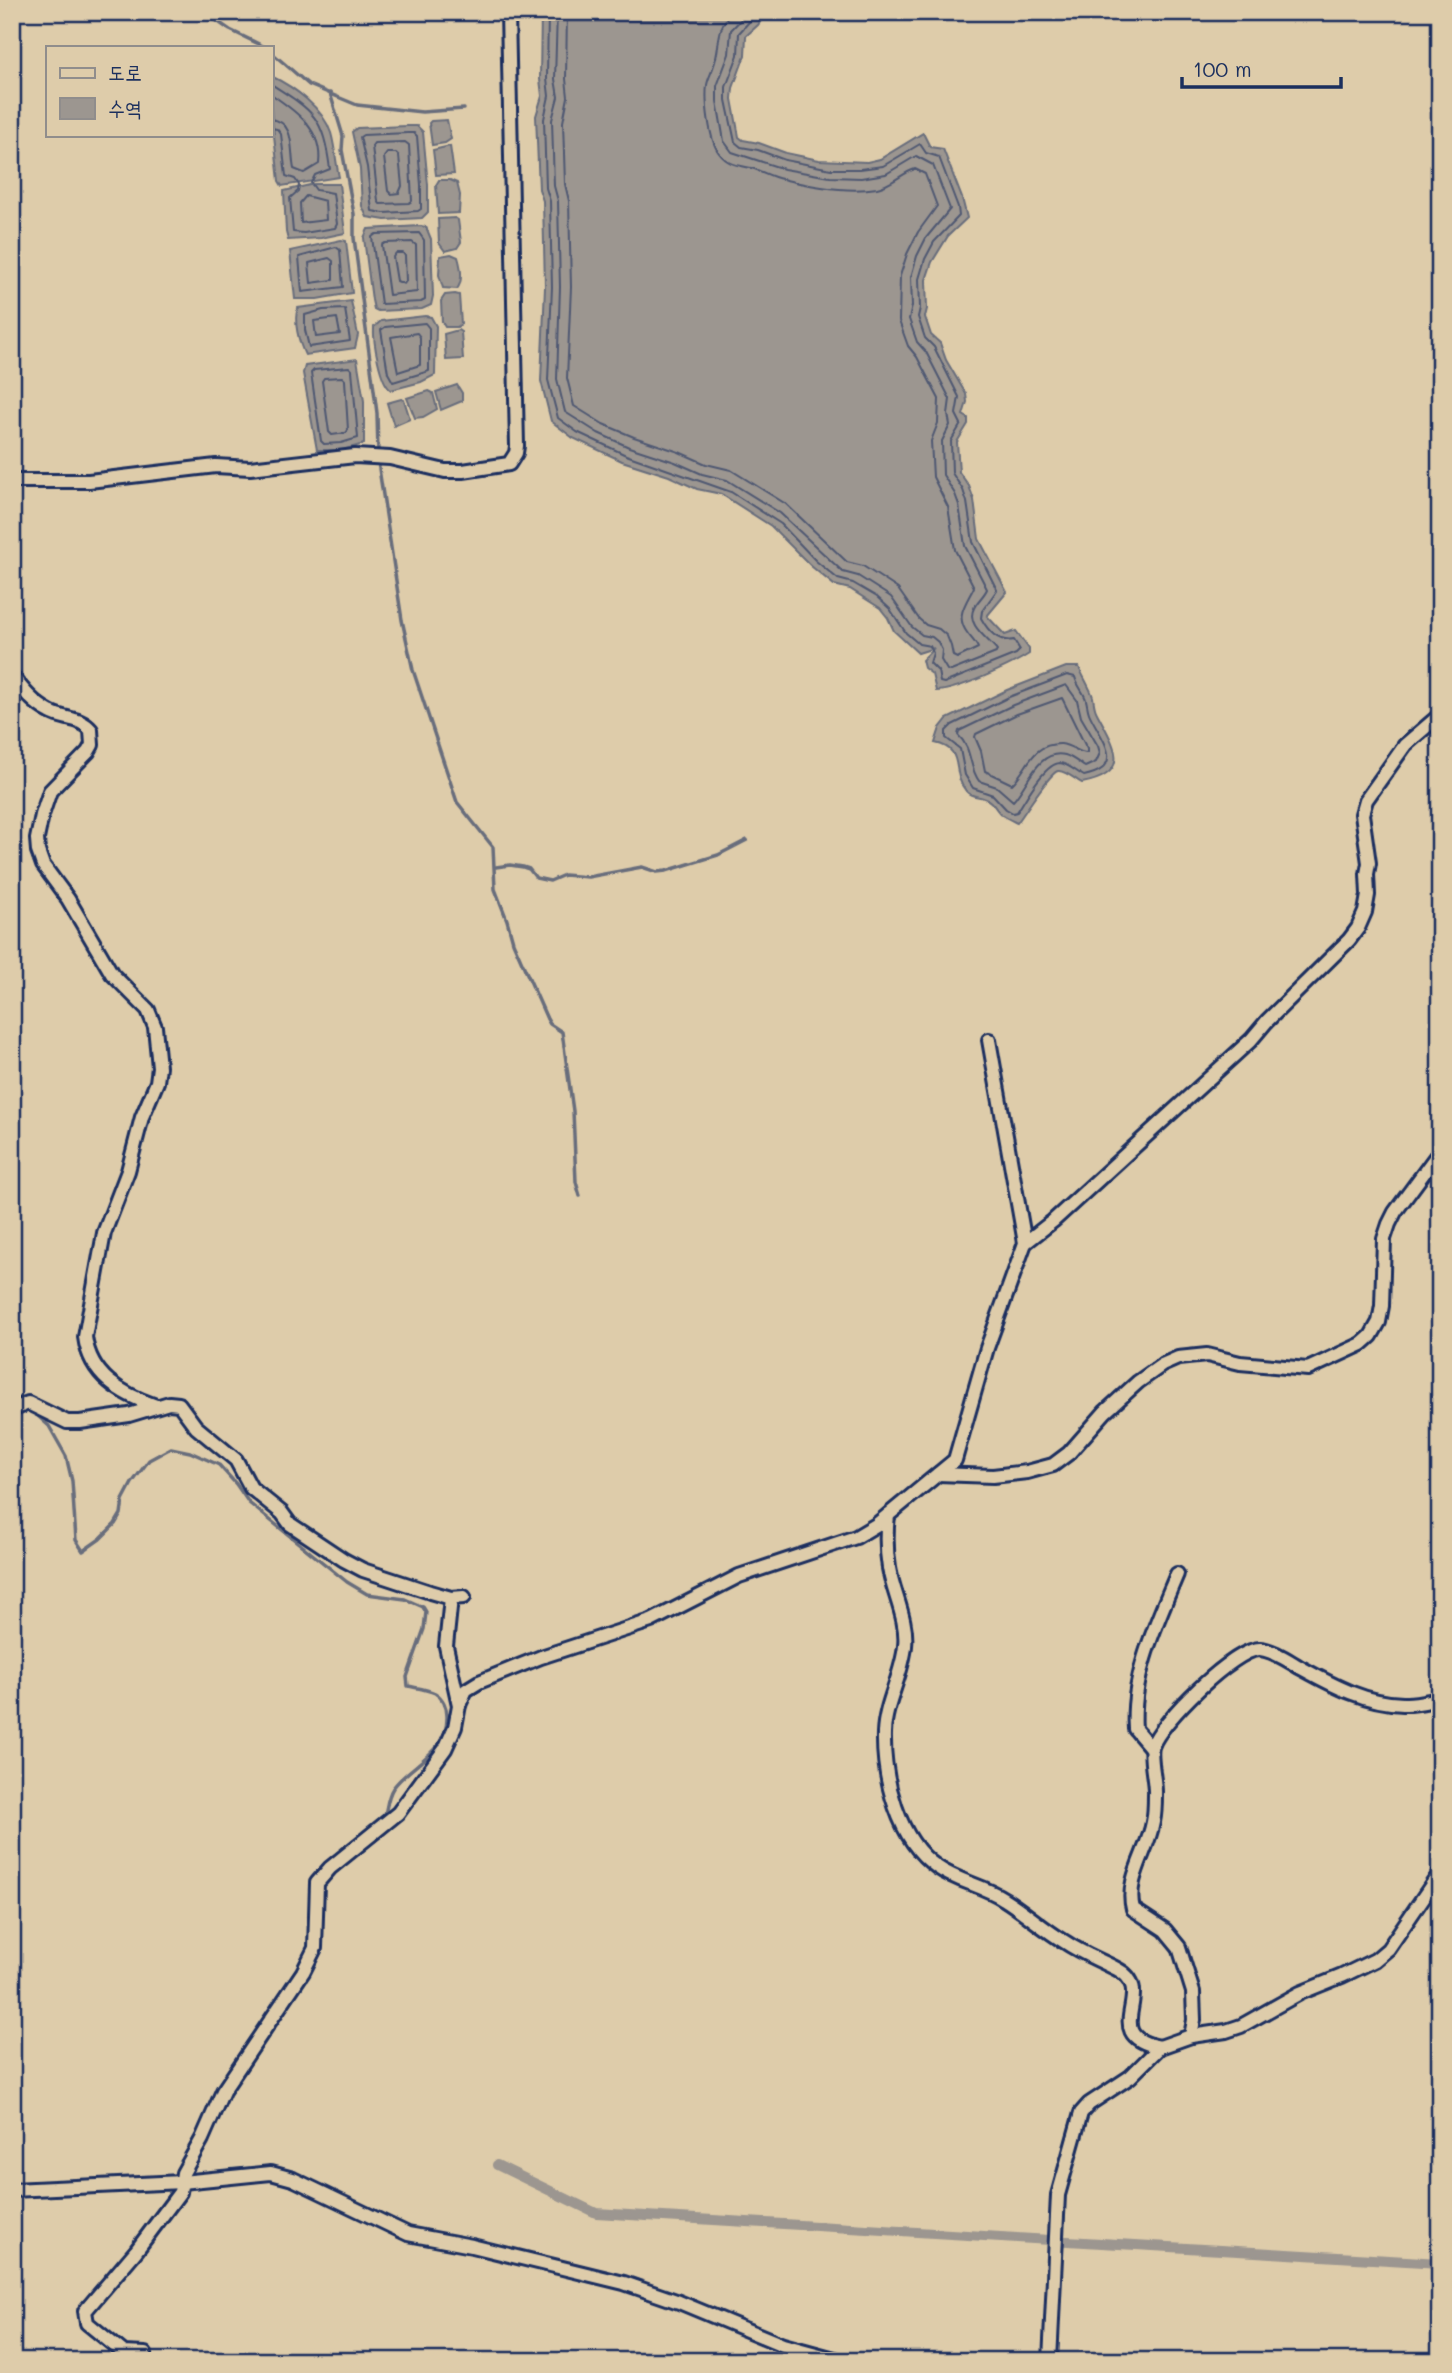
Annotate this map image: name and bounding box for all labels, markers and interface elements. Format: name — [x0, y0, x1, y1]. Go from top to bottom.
legend — [46, 46, 273, 136]
scale bar — [1182, 46, 1342, 90]
text: 100 m — [1193, 55, 1252, 82]
text: 도로 — [108, 58, 142, 85]
text: 수역 — [108, 94, 142, 121]

